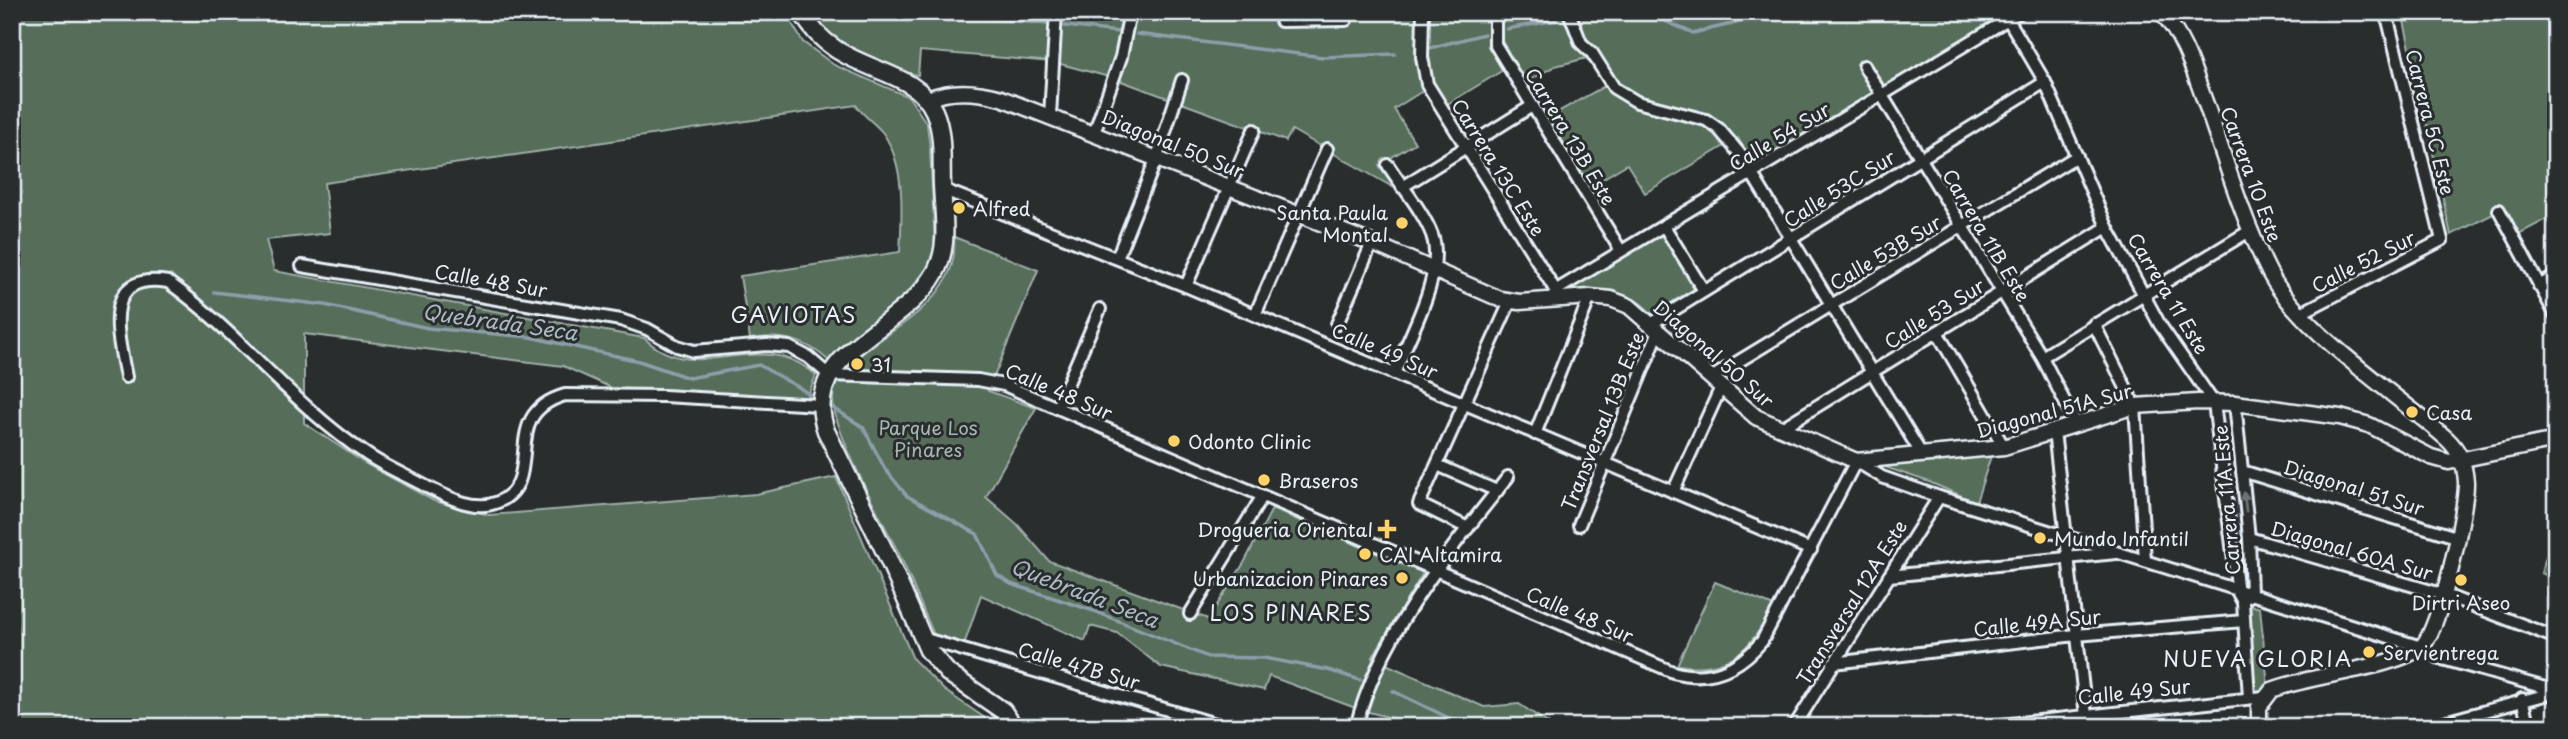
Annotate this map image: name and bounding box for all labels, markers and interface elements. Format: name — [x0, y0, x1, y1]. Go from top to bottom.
street label: Carrera 5C Este — [2399, 46, 2463, 198]
street label: Carrera 13B Este — [1519, 62, 1623, 210]
street label: Carrera 13C Este — [1445, 93, 1553, 241]
street label: Calle 54 Sur — [1723, 95, 1835, 177]
street label: Diagonal 50 Sur — [1097, 102, 1249, 185]
street label: Carrera 10 Este — [2214, 102, 2290, 246]
street label: Calle 53C Sur — [1778, 142, 1900, 234]
street label: Carrera 11B Este — [1936, 163, 2038, 307]
place label: Alfred — [973, 194, 1031, 222]
place label: Santa Paula Montal — [1276, 198, 1388, 248]
marker: Alfred — [951, 200, 967, 216]
street label: Calle 53B Sur — [1824, 208, 1946, 296]
marker: Santa Paula Montal — [1394, 215, 1410, 231]
street label: Calle 52 Sur — [2306, 223, 2420, 299]
street label: Carrera 11 Este — [2122, 227, 2216, 359]
street label: Calle 48 Sur — [433, 256, 550, 304]
street label: Calle 53 Sur — [1878, 271, 1990, 355]
street label: Diagonal 50 Sur — [1647, 293, 1781, 414]
water label: Quebrada Seca — [420, 294, 580, 348]
district label: GAVIOTAS — [731, 298, 857, 330]
street label: Calle 49 Sur — [1327, 315, 1443, 385]
street label: Transversal 13B Este — [1553, 327, 1651, 515]
place label: 31 — [871, 350, 891, 378]
marker: 31 — [849, 356, 865, 372]
street label: Calle 48 Sur — [1001, 356, 1117, 426]
street label: Diagonal 51A Sur — [1973, 376, 2135, 444]
place label: Casa — [2426, 398, 2472, 426]
marker: Casa — [2404, 404, 2420, 420]
park label: Parque Los Pinares — [878, 413, 978, 463]
street label: Carrera 11A Este — [2206, 424, 2246, 576]
place label: Odonto Clinic — [1188, 427, 1311, 455]
marker: Odonto Clinic — [1166, 433, 1182, 449]
street label: Diagonal 51 Sur — [2280, 452, 2428, 522]
place label: Braseros — [1278, 466, 1358, 494]
marker: Braseros — [1256, 472, 1272, 488]
one-way arrow — [2239, 491, 2250, 513]
street label: Diagonal 60A Sur — [2268, 513, 2437, 587]
street label: Transversal 12A Este — [1789, 514, 1913, 690]
place label: Drogueria Oriental — [1197, 515, 1373, 543]
marker: Drogueria Oriental — [1379, 521, 1395, 537]
place label: Mundo Infantil — [2054, 524, 2189, 552]
marker: Mundo Infantil — [2032, 530, 2048, 546]
place label: CAI Altamira — [1379, 540, 1502, 568]
marker: CAI Altamira — [1357, 546, 1373, 562]
water label: Quebrada Seca — [1006, 549, 1164, 635]
place label: Urbanizacion Pinares — [1192, 564, 1388, 592]
marker: Urbanizacion Pinares — [1394, 570, 1410, 586]
marker: Dirtri Aseo — [2453, 572, 2469, 588]
street label: Calle 48 Sur — [1522, 579, 1638, 649]
place label: Dirtri Aseo — [2412, 588, 2510, 616]
district label: LOS PINARES — [1209, 596, 1373, 628]
street label: Calle 49A Sur — [1972, 601, 2102, 643]
street label: Calle 47B Sur — [1015, 634, 1143, 696]
place label: Servientrega — [2383, 638, 2499, 666]
district label: NUEVA GLORIA — [2163, 642, 2353, 674]
marker: Servientrega — [2361, 644, 2377, 660]
street label: Calle 49 Sur — [2076, 671, 2192, 711]

